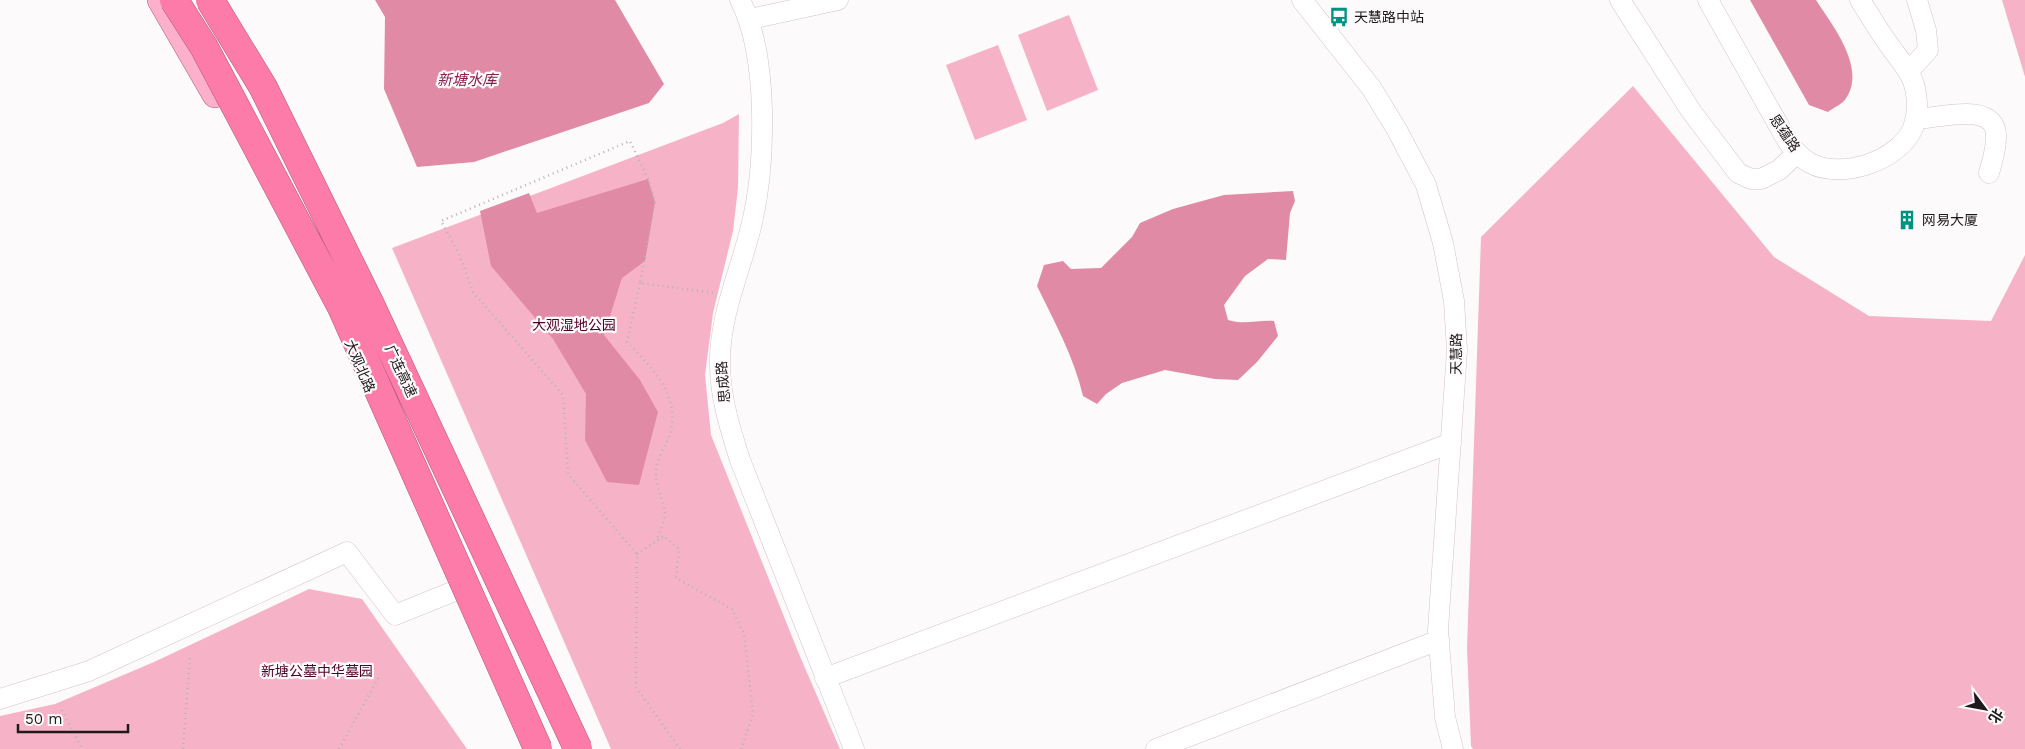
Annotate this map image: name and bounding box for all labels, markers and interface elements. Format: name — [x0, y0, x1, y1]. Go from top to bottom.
bus stop icon: 天慧路中站 — [1328, 6, 1350, 28]
place label: 天慧路中站 — [1354, 9, 1424, 25]
water label: 新塘水库 — [437, 71, 500, 89]
street label: 恩蕴路 — [1767, 111, 1803, 155]
building icon: 网易大厦 — [1896, 209, 1918, 231]
place label: 网易大厦 — [1922, 212, 1978, 228]
park label: 大观湿地公园 — [532, 317, 616, 333]
street label: 天慧路 — [1448, 333, 1464, 375]
street label: 大观北路 — [342, 337, 378, 395]
street label: 广连高速 — [382, 342, 420, 400]
street label: 思成路 — [713, 360, 733, 404]
park label: 新塘公墓中华墓园 — [261, 663, 373, 679]
north arrow — [1960, 684, 2010, 734]
scale bar — [18, 702, 128, 734]
text: 北 — [1986, 706, 2007, 726]
text: 50 m — [25, 710, 62, 728]

